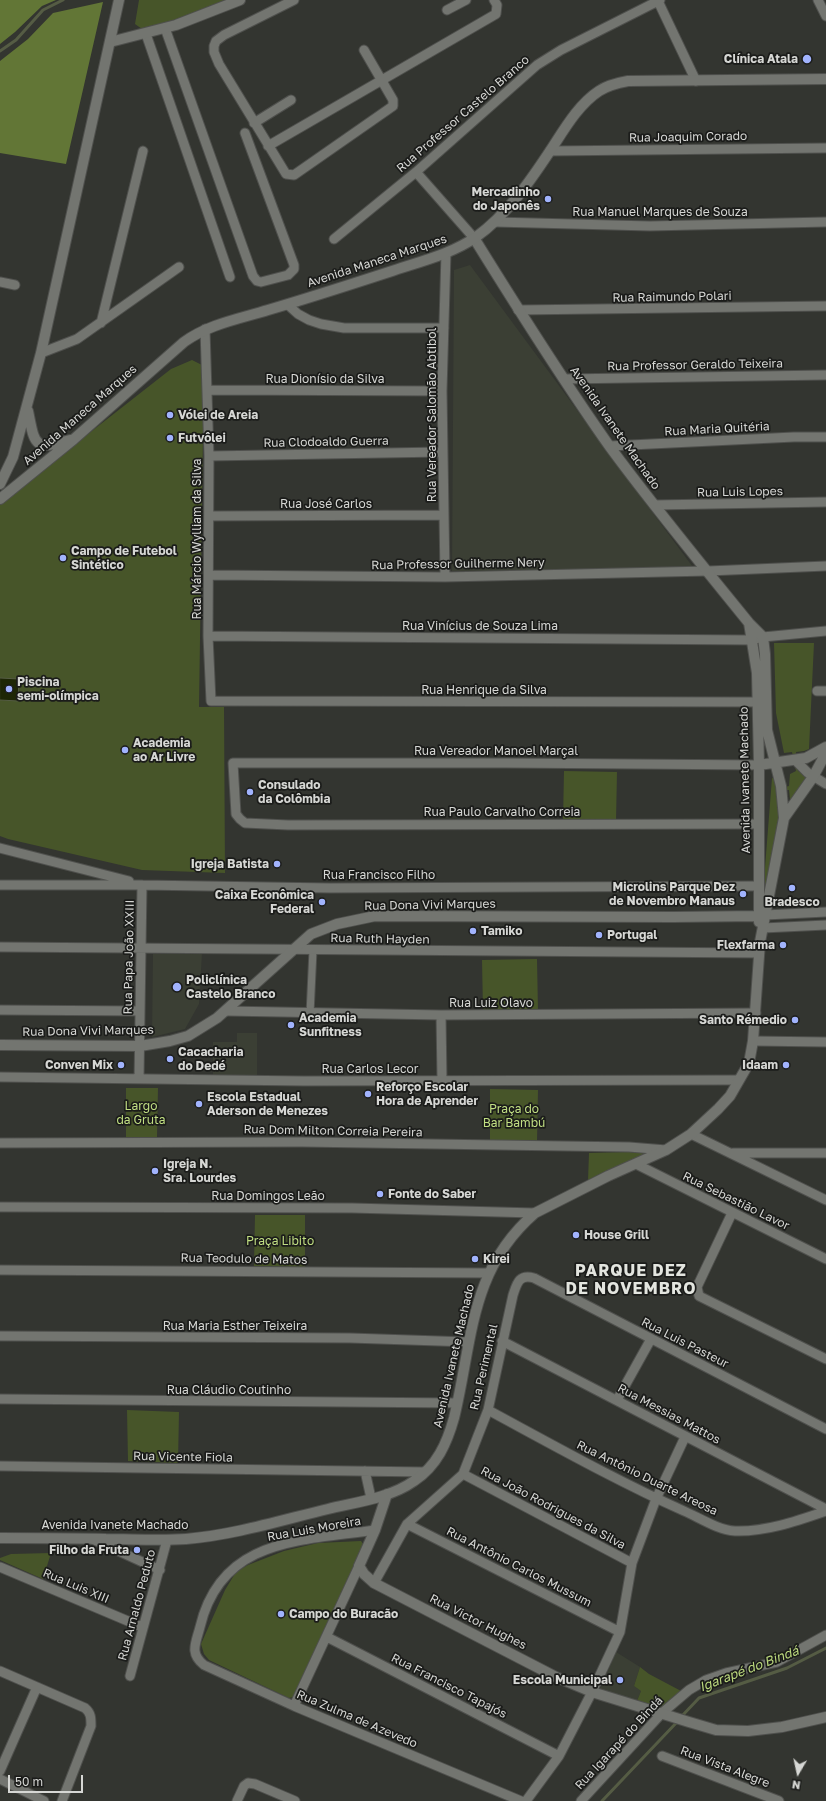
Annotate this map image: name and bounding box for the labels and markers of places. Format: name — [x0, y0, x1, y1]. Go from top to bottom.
place label: Clínica Atala — [724, 52, 798, 66]
marker: Clínica Atala — [801, 53, 813, 65]
place label: Mercadinho do Japonês — [471, 185, 540, 213]
marker: Mercadinho do Japonês — [543, 194, 553, 204]
place label: Vólei de Areia — [178, 408, 258, 422]
marker: Vólei de Areia — [165, 410, 175, 420]
place label: Futvôlei — [178, 431, 226, 445]
marker: Futvôlei — [165, 433, 175, 443]
place label: Campo de Futebol Sintético — [71, 544, 177, 572]
marker: Campo de Futebol Sintético — [58, 553, 68, 563]
place label: Piscina semi-olímpica — [17, 675, 99, 703]
marker: Piscina semi-olímpica — [4, 684, 14, 694]
place label: Academia ao Ar Livre — [133, 736, 195, 764]
marker: Academia ao Ar Livre — [120, 745, 130, 755]
place label: Consulado da Colômbia — [258, 778, 330, 806]
marker: Consulado da Colômbia — [245, 787, 255, 797]
place label: Igreja Batista — [191, 857, 269, 871]
marker: Igreja Batista — [272, 859, 282, 869]
place label: Microlins Parque Dez de Novembro Manaus — [609, 880, 735, 908]
marker: Bradesco — [787, 883, 797, 893]
place label: Caixa Econômica Federal — [215, 888, 314, 916]
marker: Microlins Parque Dez de Novembro Manaus — [738, 889, 748, 899]
place label: Bradesco — [764, 895, 820, 909]
marker: Caixa Econômica Federal — [317, 897, 327, 907]
place label: Tamiko — [481, 924, 523, 938]
marker: Tamiko — [468, 926, 478, 936]
place label: Portugal — [607, 928, 657, 942]
marker: Portugal — [594, 930, 604, 940]
place label: Flexfarma — [717, 938, 775, 952]
marker: Flexfarma — [778, 940, 788, 950]
place label: Policlínica Castelo Branco — [186, 973, 275, 1001]
marker: Policlínica Castelo Branco — [171, 981, 183, 993]
place label: Academia Sunfitness — [299, 1011, 362, 1039]
place label: Santo Rémedio — [699, 1013, 787, 1027]
marker: Santo Rémedio — [790, 1015, 800, 1025]
marker: Academia Sunfitness — [286, 1020, 296, 1030]
place label: Cacacharia do Dedé — [178, 1045, 243, 1073]
marker: Cacacharia do Dedé — [165, 1054, 175, 1064]
place label: Conven Mix — [45, 1058, 113, 1072]
place label: Idaam — [742, 1058, 778, 1072]
marker: Conven Mix — [116, 1060, 126, 1070]
marker: Idaam — [781, 1060, 791, 1070]
place label: Reforço Escolar Hora de Aprender — [376, 1080, 478, 1108]
marker: Reforço Escolar Hora de Aprender — [363, 1089, 373, 1099]
place label: Escola Estadual Aderson de Menezes — [207, 1090, 328, 1118]
marker: Escola Estadual Aderson de Menezes — [194, 1099, 204, 1109]
place label: Igreja N. Sra. Lourdes — [163, 1157, 236, 1185]
marker: Igreja N. Sra. Lourdes — [150, 1166, 160, 1176]
place label: Fonte do Saber — [388, 1187, 476, 1201]
marker: Fonte do Saber — [375, 1189, 385, 1199]
place label: House Grill — [584, 1228, 649, 1242]
marker: House Grill — [571, 1230, 581, 1240]
place label: Kirei — [483, 1252, 510, 1266]
marker: Kirei — [470, 1254, 480, 1264]
place label: Filho da Fruta — [49, 1543, 129, 1557]
marker: Filho da Fruta — [132, 1545, 142, 1555]
place label: Campo do Buracão — [289, 1607, 398, 1621]
marker: Campo do Buracão — [276, 1609, 286, 1619]
place label: Escola Municipal — [513, 1673, 612, 1687]
marker: Escola Municipal — [615, 1675, 625, 1685]

